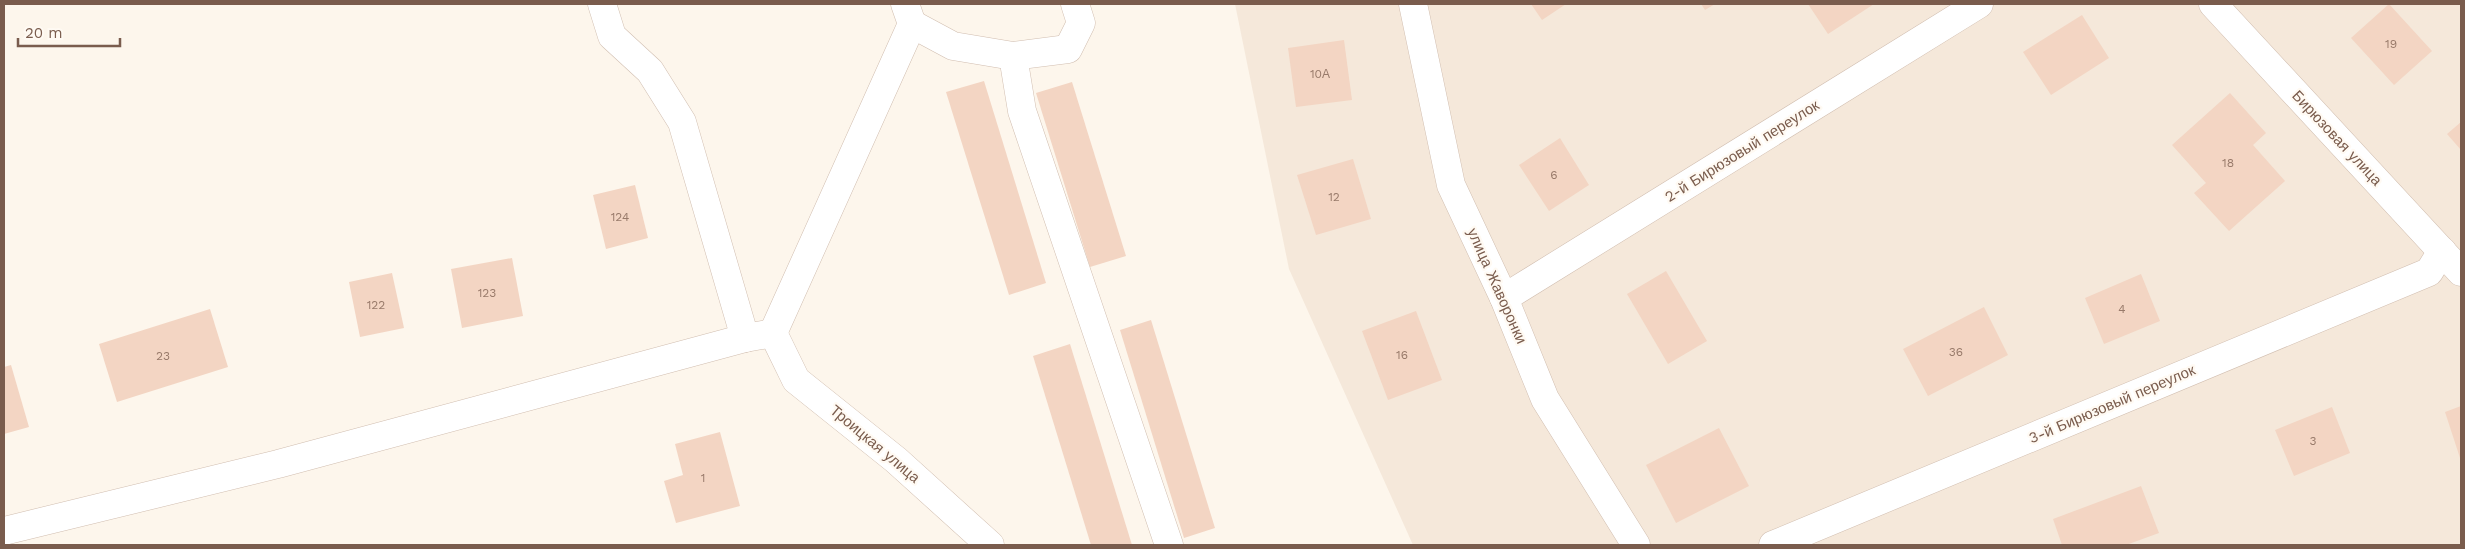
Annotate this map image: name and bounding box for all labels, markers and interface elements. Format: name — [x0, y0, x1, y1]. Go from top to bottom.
scale bar — [18, 15, 120, 47]
text: 20 m — [25, 24, 63, 42]
house number: 19 — [2385, 37, 2397, 51]
house number: 10А — [1310, 67, 1330, 81]
street label: Бирюзовая улица — [2288, 87, 2386, 190]
street label: 2-й Бирюзовый переулок — [1661, 96, 1823, 206]
house number: 18 — [2222, 156, 2234, 170]
house number: 6 — [1550, 168, 1558, 182]
house number: 12 — [1328, 190, 1340, 204]
house number: 124 — [611, 210, 629, 224]
street label: улица Жаворонки — [1463, 225, 1531, 347]
house number: 123 — [478, 286, 496, 300]
house number: 122 — [367, 298, 385, 312]
house number: 4 — [2118, 302, 2126, 316]
house number: 36 — [1949, 345, 1963, 359]
house number: 16 — [1396, 348, 1408, 362]
house number: 23 — [156, 349, 170, 363]
street label: 3-й Бирюзовый переулок — [2026, 361, 2198, 447]
street label: Троицкая улица — [826, 401, 924, 487]
house number: 3 — [2310, 434, 2317, 448]
house number: 1 — [701, 471, 705, 485]

